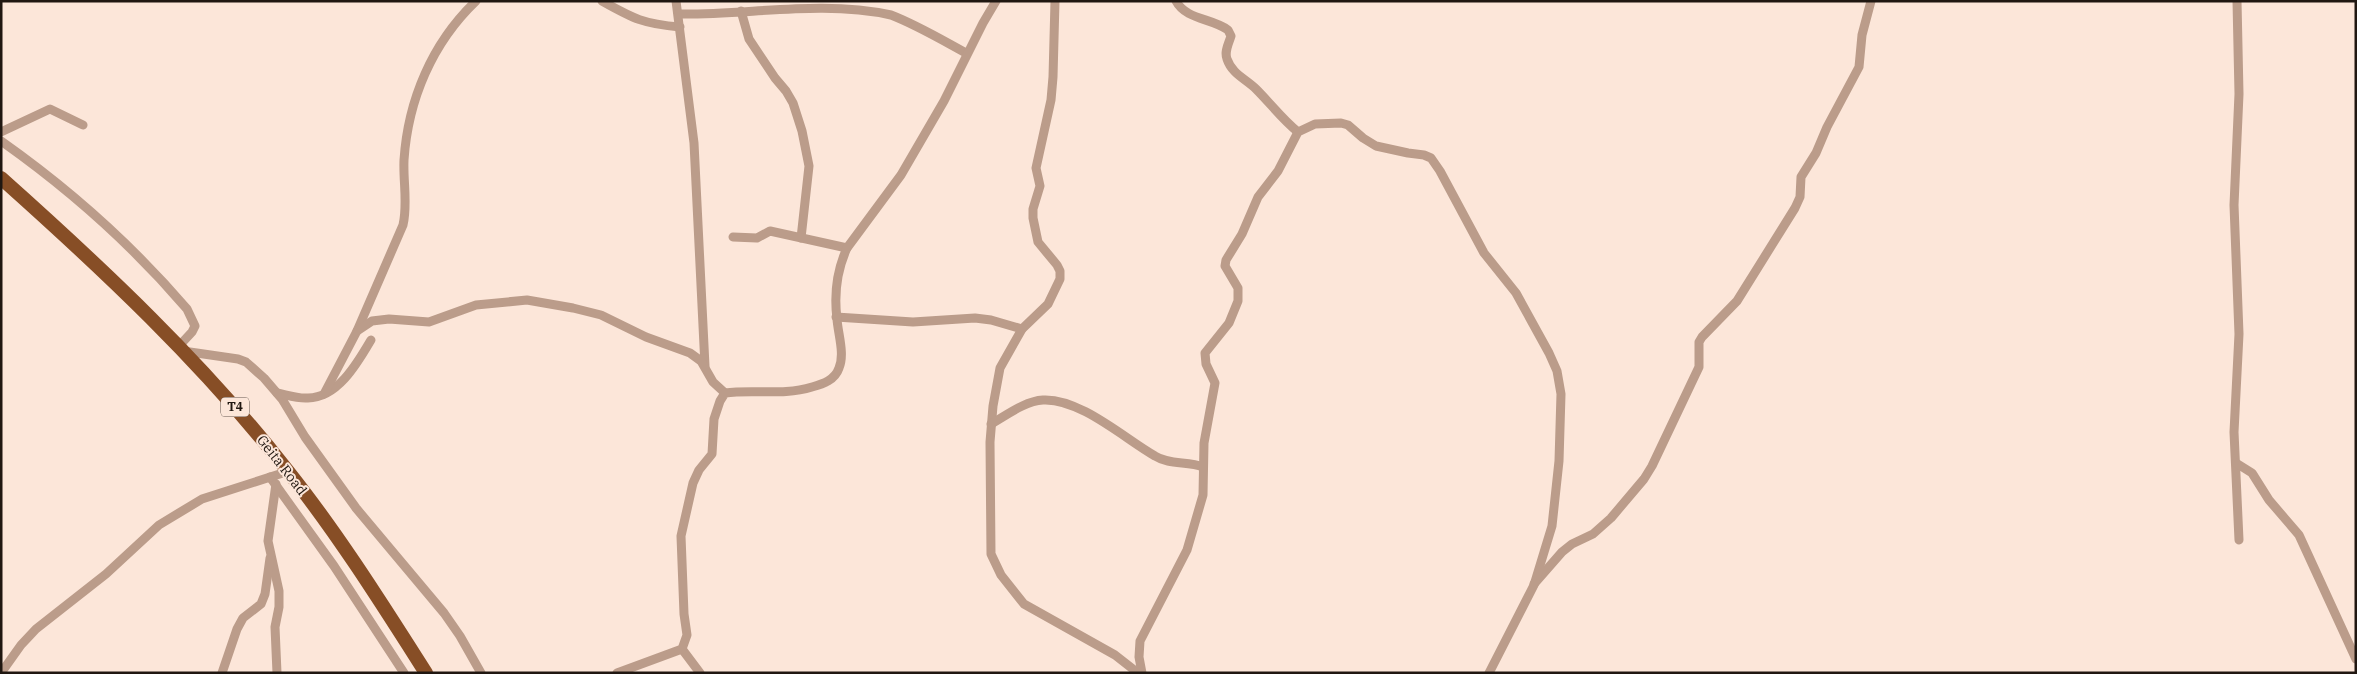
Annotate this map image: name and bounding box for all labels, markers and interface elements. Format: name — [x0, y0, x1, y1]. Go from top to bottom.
road number: T4 — [221, 398, 249, 417]
street label: Geita Road — [253, 431, 311, 499]

